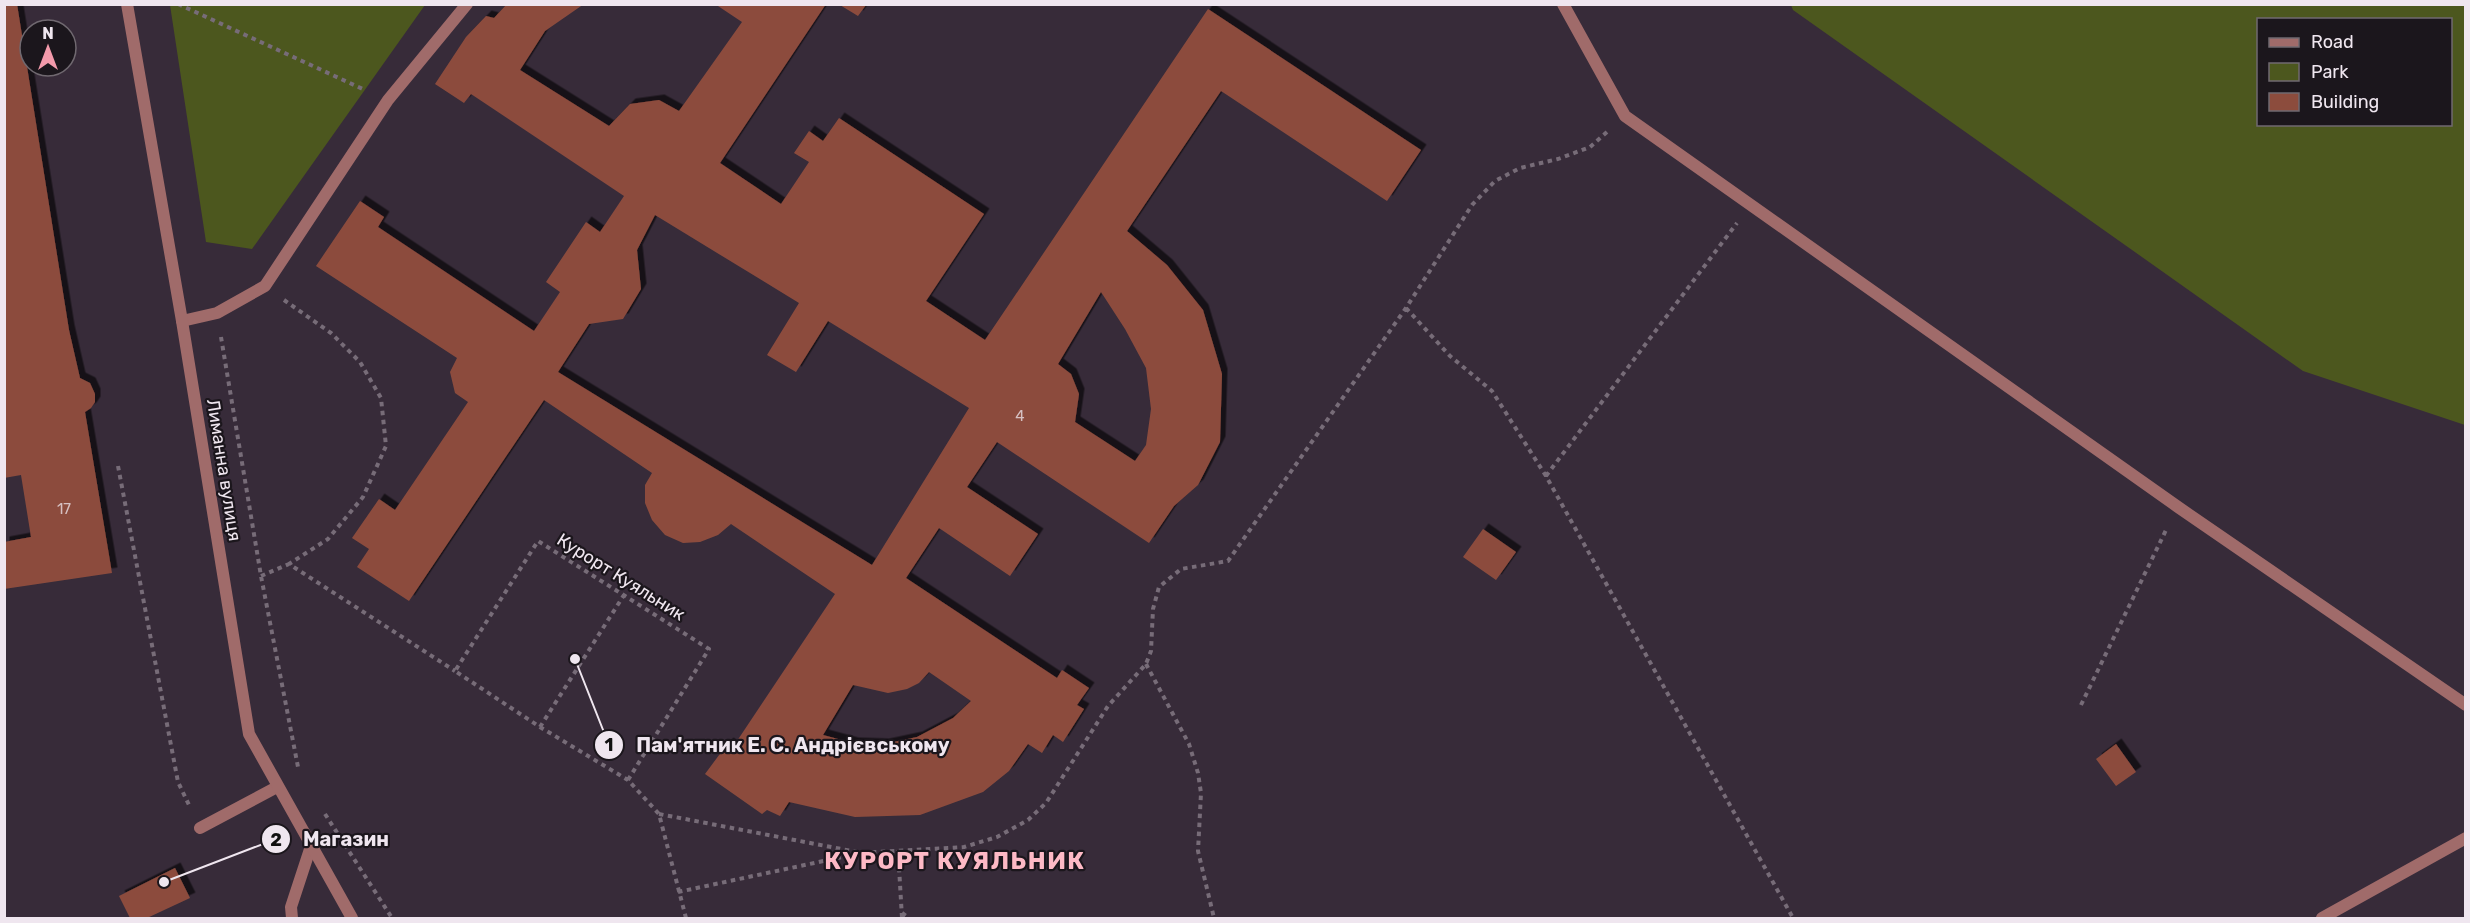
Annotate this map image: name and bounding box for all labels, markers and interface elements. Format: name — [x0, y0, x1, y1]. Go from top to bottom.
north arrow — [18, 18, 78, 78]
legend — [2257, 18, 2452, 126]
text: N — [42, 24, 54, 43]
text: Road — [2311, 31, 2354, 53]
text: Park — [2311, 61, 2349, 83]
text: Building — [2311, 91, 2379, 113]
street label: Лиманна вулиця — [202, 397, 246, 543]
house number: 4 — [1015, 407, 1025, 425]
house number: 17 — [57, 500, 71, 518]
street label: Курорт Куяльник — [553, 529, 690, 626]
callout: Пам'ятник Е. С. Андрієвському — [594, 726, 961, 764]
text: Пам'ятник Е. С. Андрієвському — [636, 733, 950, 757]
text: 1 — [605, 734, 613, 756]
callout: Магазин — [261, 820, 401, 858]
text: Магазин — [303, 827, 389, 851]
text: 2 — [270, 829, 282, 851]
district label: КУРОРТ КУЯЛЬНИК — [824, 847, 1086, 875]

